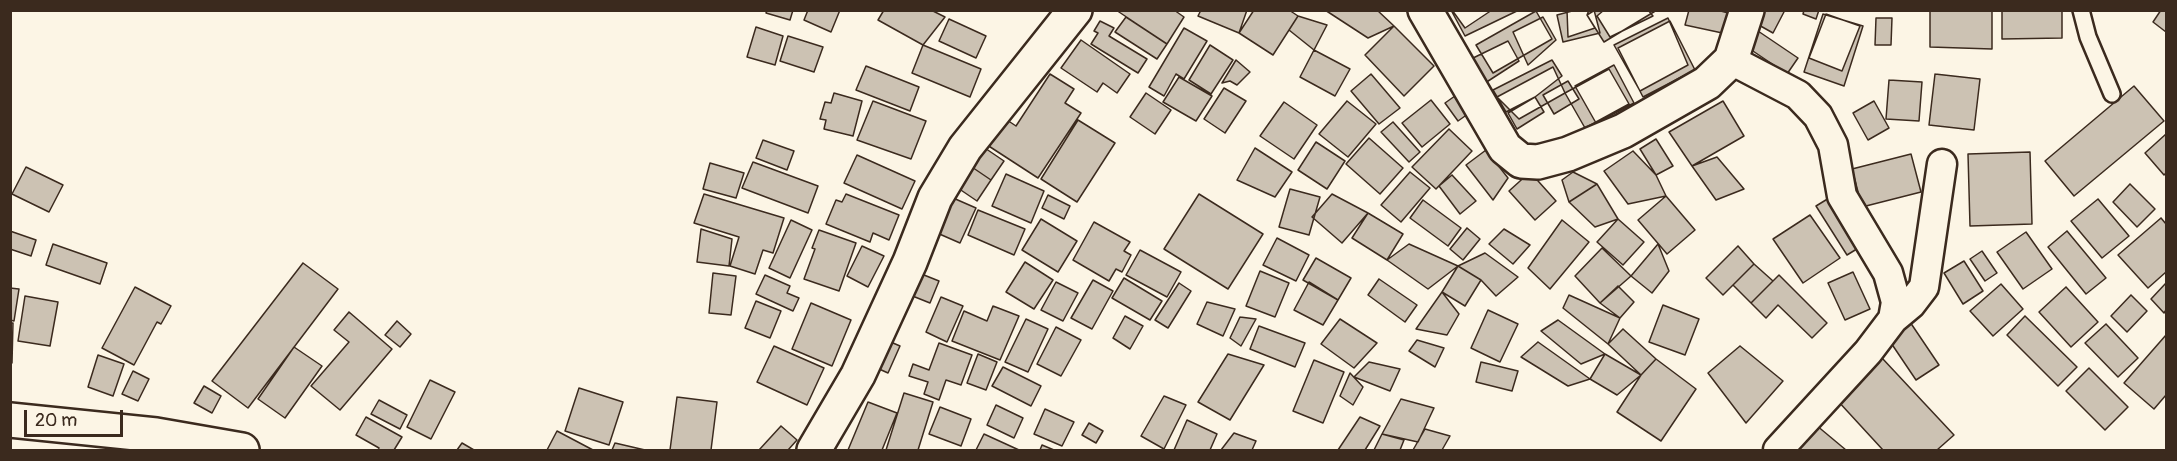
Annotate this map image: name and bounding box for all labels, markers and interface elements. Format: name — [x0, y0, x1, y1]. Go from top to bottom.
scale bar — [27, 398, 126, 436]
text: 20 m — [35, 409, 77, 432]

